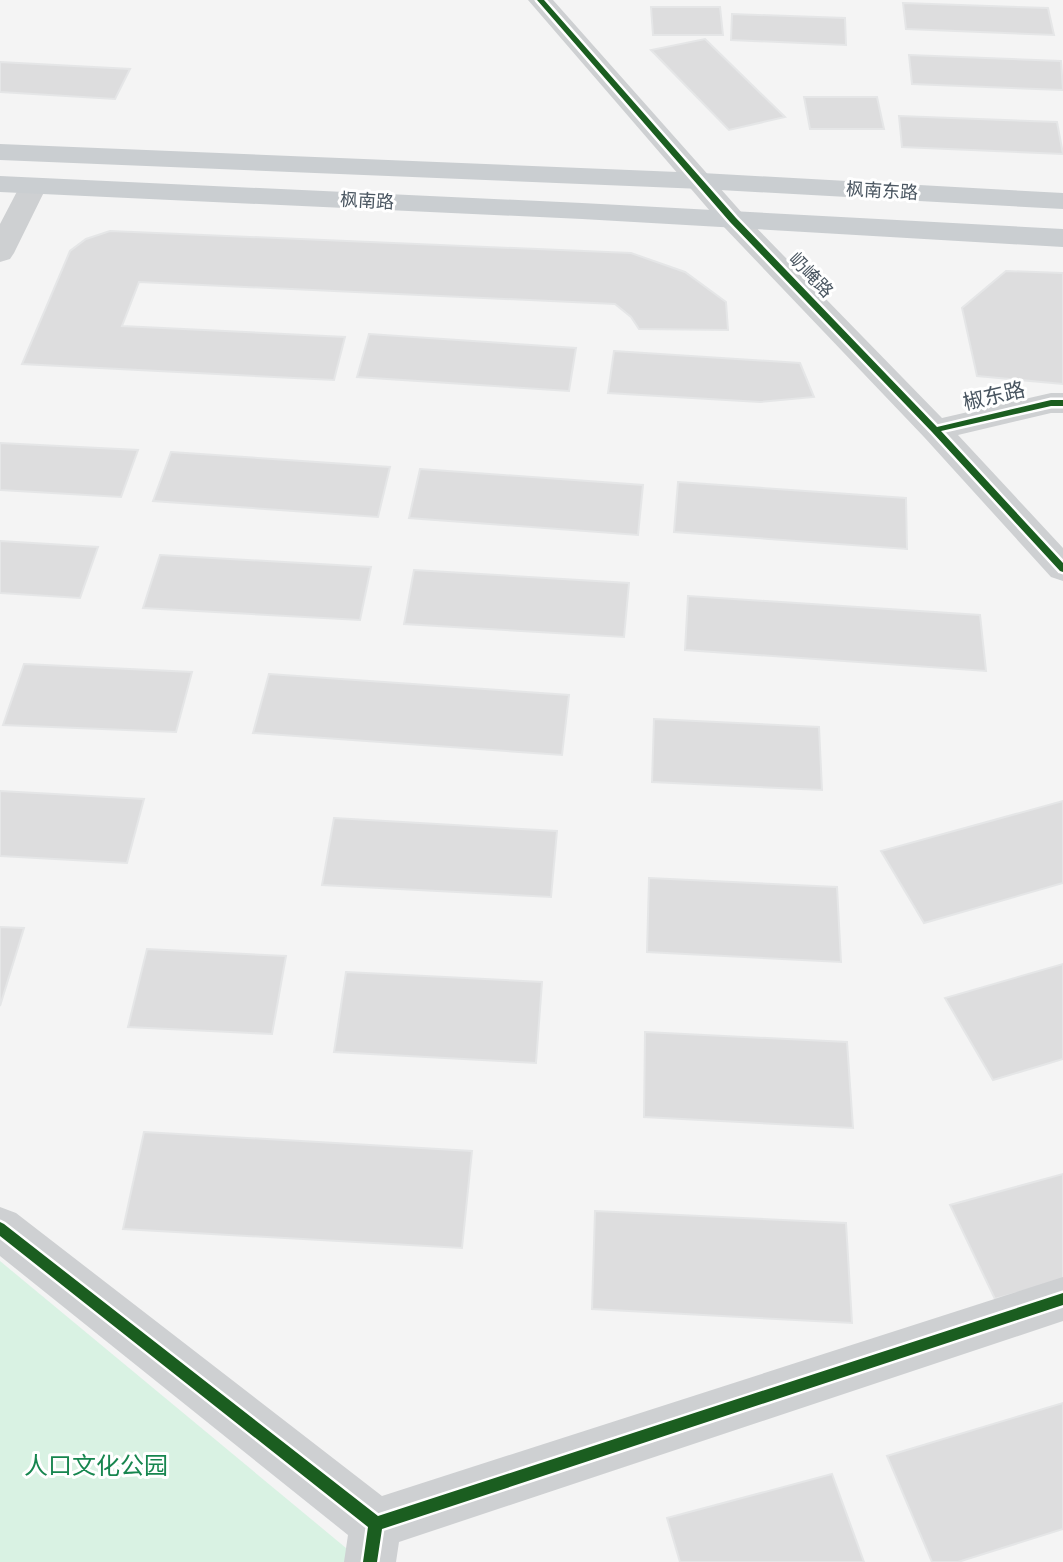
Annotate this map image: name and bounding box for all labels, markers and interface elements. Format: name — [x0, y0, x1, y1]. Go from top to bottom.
street label: 枫南东路 — [846, 178, 919, 203]
street label: 枫南路 — [340, 189, 395, 212]
street label: 屷崦路 — [785, 248, 838, 301]
street label: 椒东路 — [960, 376, 1027, 415]
park label: 人口文化公园 — [24, 1451, 168, 1479]

